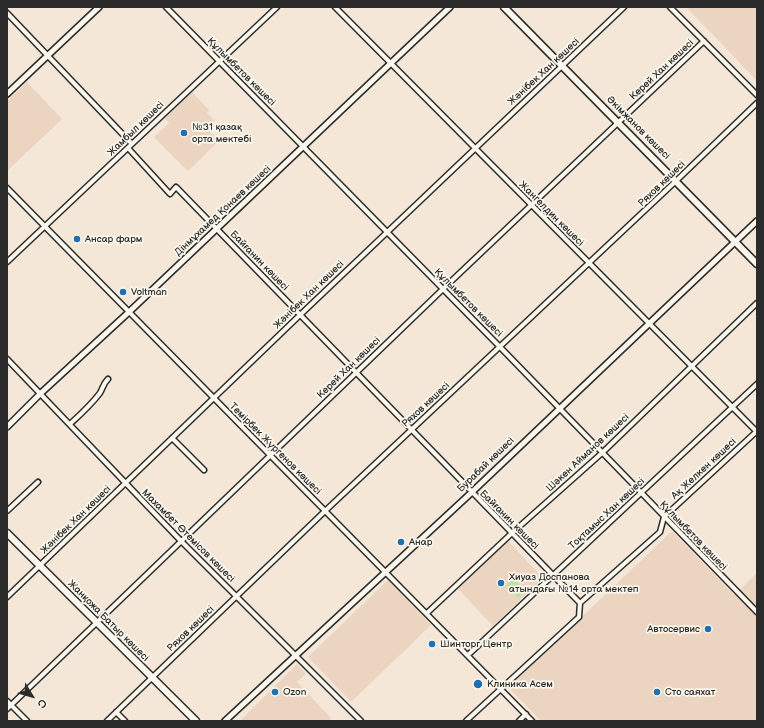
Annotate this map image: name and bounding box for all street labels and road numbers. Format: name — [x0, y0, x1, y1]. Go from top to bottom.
street label: Құлымбетов көшесі — [204, 35, 278, 109]
street label: Жәнібек Хан көшесі — [506, 36, 582, 108]
street label: Керей Хан көшесі — [627, 37, 697, 103]
street label: Әкімжанов көшесі — [604, 94, 672, 162]
street label: Жамбыл көшесі — [105, 99, 167, 159]
street label: Ряхов көшесі — [636, 159, 688, 209]
street label: Дінмұхамед Қонаев көшесі — [172, 163, 274, 259]
street label: Жангелдин көшесі — [516, 179, 586, 249]
street label: Байғанин көшесі — [227, 228, 291, 294]
street label: Жәнібек Хан көшесі — [271, 258, 347, 332]
street label: Құлымбетов көшесі — [431, 266, 505, 340]
street label: Керей Хан көшесі — [315, 335, 383, 401]
street label: Ряхов көшесі — [400, 380, 452, 430]
street label: Темірбек Жүргенов көшесі — [227, 401, 323, 497]
street label: Шәкен Айманов көшесі — [544, 411, 632, 495]
street label: Бурабай көшесі — [455, 435, 517, 495]
street label: Ақ Желкен көшесі — [669, 436, 739, 502]
street label: Тоқтамыс Хан көшесі — [567, 476, 647, 552]
street label: Жәнібек Хан көшесі — [38, 483, 114, 557]
street label: Махамбет Өтемісов көшесі — [139, 487, 237, 585]
street label: Байғанин көшесі — [477, 488, 541, 552]
street label: Құлымбетов көшесі — [657, 499, 729, 573]
street label: Жанқожа Батыр көшесі — [65, 578, 151, 664]
street label: Ряхов көшесі — [165, 604, 217, 654]

